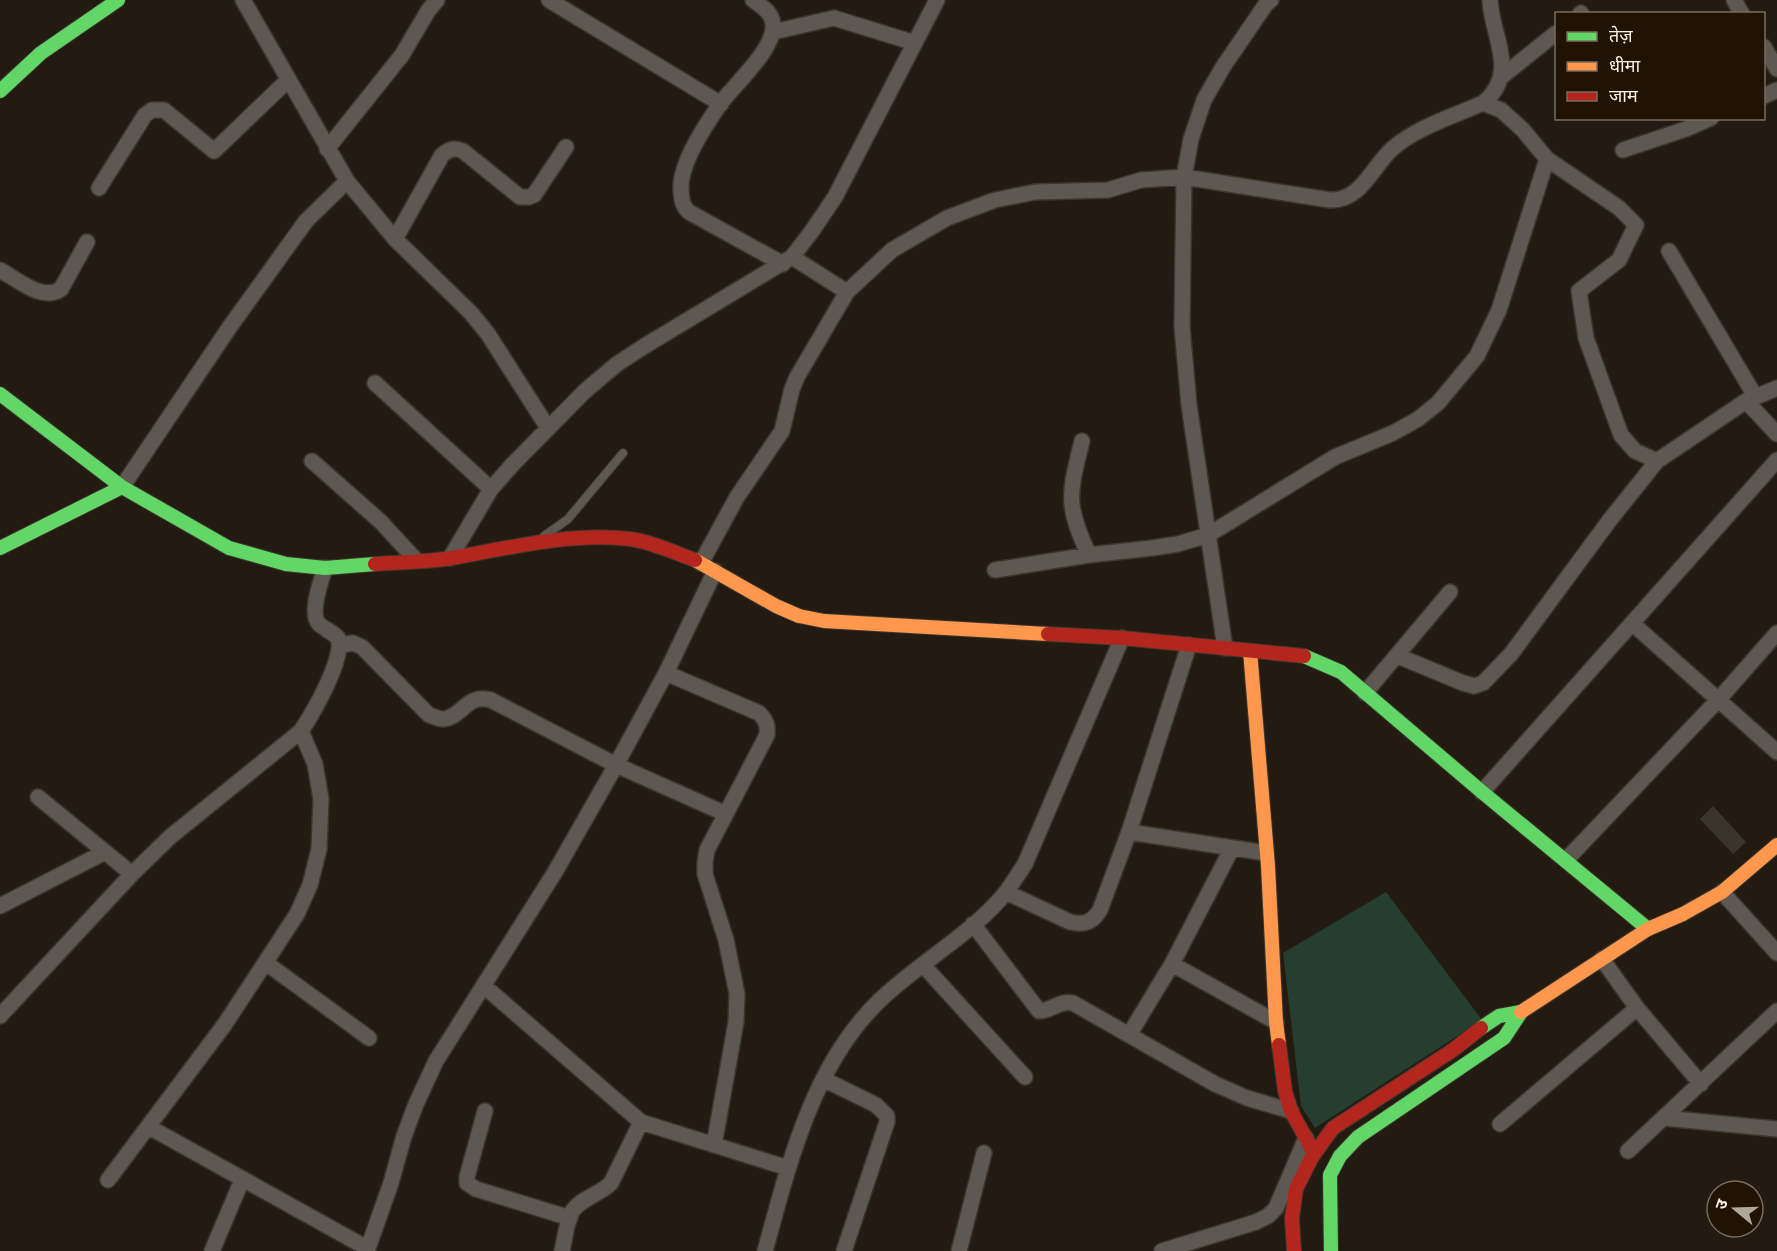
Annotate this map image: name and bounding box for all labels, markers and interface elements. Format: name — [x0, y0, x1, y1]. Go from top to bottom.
legend — [1555, 12, 1765, 120]
text: तेज़ — [1609, 24, 1633, 46]
text: धीमा — [1609, 54, 1640, 76]
text: जाम — [1609, 84, 1639, 106]
north arrow — [1705, 1179, 1765, 1239]
text: उ — [1710, 1196, 1731, 1211]

